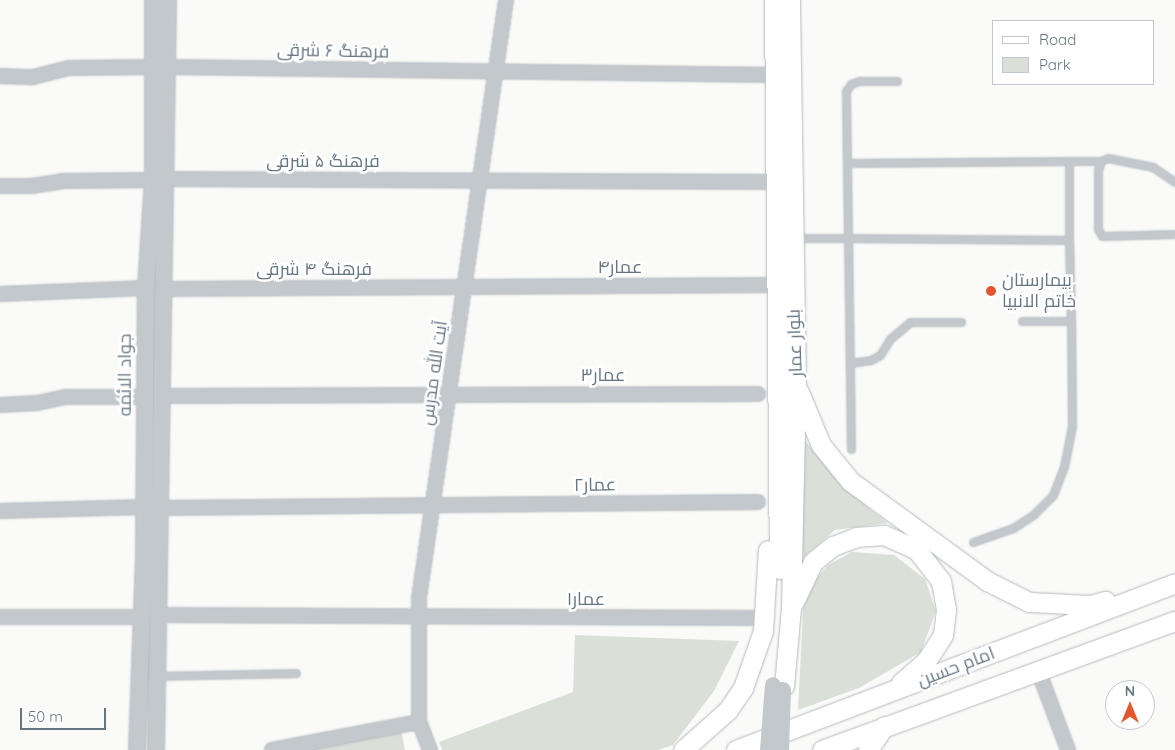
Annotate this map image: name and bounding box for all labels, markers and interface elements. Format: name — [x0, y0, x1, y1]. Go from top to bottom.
legend — [992, 20, 1155, 85]
text: Road — [1039, 30, 1076, 49]
street label: فرهنگ ۶ شرقی — [277, 39, 389, 63]
text: Park — [1039, 55, 1071, 74]
street label: فرهنگ ۵ شرقی — [266, 150, 380, 172]
street label: عمار۴ — [598, 256, 642, 278]
street label: فرهنگ ۴ شرقی — [256, 258, 372, 280]
place label: بیمارستان خاتم الانبیا — [1002, 270, 1076, 312]
marker: بیمارستان خاتم الانبیا — [984, 284, 998, 298]
street label: بلوار عمار — [783, 309, 807, 377]
street label: آیت الله مدرس — [416, 319, 452, 427]
street label: جواد الائمه — [114, 334, 136, 416]
street label: عمار۳ — [580, 364, 626, 386]
street label: عمار۲ — [574, 474, 616, 496]
street label: عمار۱ — [567, 588, 605, 610]
street label: امام حسین — [914, 642, 998, 692]
north arrow — [1105, 680, 1155, 730]
text: N — [1125, 682, 1135, 700]
scale bar — [22, 698, 109, 730]
text: 50 m — [28, 707, 63, 726]

